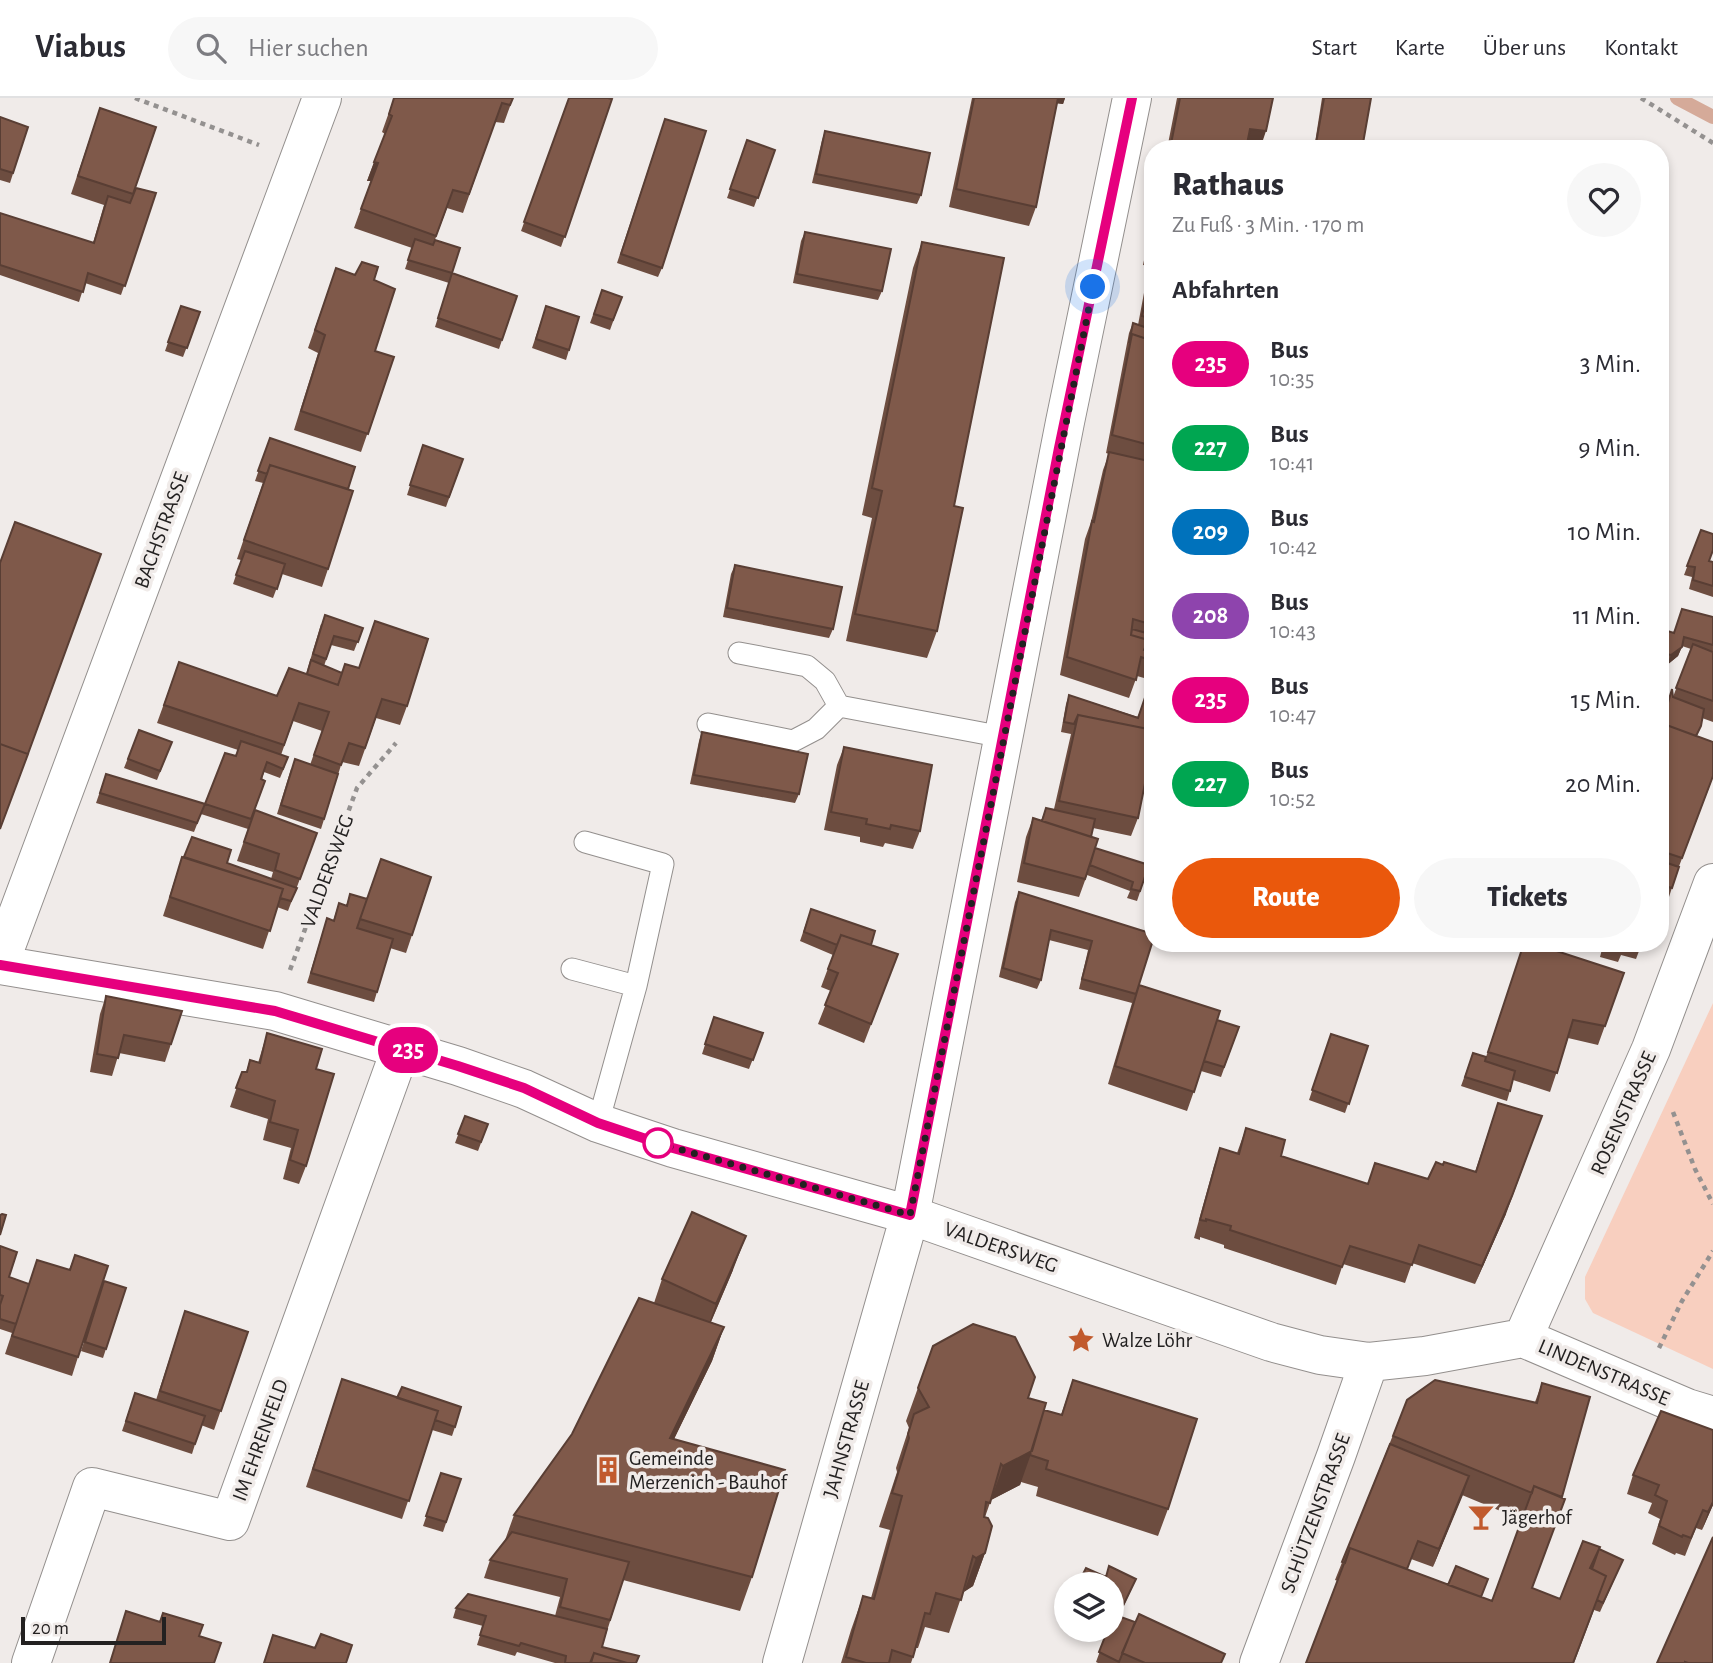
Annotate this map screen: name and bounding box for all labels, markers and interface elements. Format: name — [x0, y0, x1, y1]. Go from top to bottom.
search box — [168, 17, 658, 80]
icon: search — [192, 29, 230, 67]
text: Viabus — [35, 31, 126, 64]
text: Hier suchen — [248, 35, 369, 61]
text: Start — [1312, 36, 1357, 60]
text: Karte — [1395, 36, 1445, 60]
text: Über uns — [1483, 36, 1566, 60]
text: Kontakt — [1604, 36, 1678, 60]
button: heart — [1567, 163, 1641, 237]
text: Rathaus — [1172, 169, 1284, 202]
text: Zu Fuß · 3 Min. · 170 m — [1172, 214, 1364, 237]
your location — [1075, 269, 1110, 304]
text: Abfahrten — [1172, 277, 1279, 303]
text: Bus — [1270, 337, 1309, 363]
text: 3 Min. — [1580, 351, 1641, 377]
text: 235 — [1194, 352, 1227, 376]
text: 10:35 — [1270, 368, 1314, 391]
text: Bus — [1270, 421, 1309, 447]
text: 9 Min. — [1578, 435, 1641, 461]
text: 227 — [1194, 436, 1227, 460]
text: 10:41 — [1270, 452, 1314, 475]
street label: BACHSTRASSE — [131, 469, 192, 591]
text: Bus — [1270, 505, 1309, 531]
text: 10 Min. — [1568, 519, 1641, 545]
text: 209 — [1193, 520, 1228, 544]
text: 10:42 — [1270, 536, 1317, 559]
text: Bus — [1270, 589, 1309, 615]
text: 11 Min. — [1573, 603, 1641, 629]
text: 208 — [1193, 604, 1228, 628]
text: 10:43 — [1270, 620, 1316, 643]
text: Bus — [1270, 673, 1309, 699]
text: 15 Min. — [1571, 687, 1641, 713]
text: 235 — [1194, 688, 1227, 712]
text: 10:47 — [1270, 704, 1316, 727]
text: Bus — [1270, 757, 1309, 783]
text: 20 Min. — [1565, 771, 1641, 797]
text: 227 — [1194, 772, 1227, 796]
text: 10:52 — [1270, 788, 1315, 811]
street label: VALDERSWEG — [297, 812, 358, 931]
button: Route — [1172, 858, 1400, 938]
button: Tickets — [1414, 858, 1641, 938]
line badge: 235 — [368, 1027, 448, 1073]
text: 235 — [392, 1038, 424, 1062]
street label: ROSENSTRASSE — [1587, 1048, 1660, 1178]
unlabelled marker — [643, 1128, 673, 1158]
street label: VALDERSWEG — [941, 1218, 1060, 1277]
place icon: Walze Löhr — [1066, 1325, 1096, 1355]
place label: Walze Löhr — [1102, 1330, 1192, 1351]
street label: LINDENSTRASSE — [1535, 1335, 1673, 1410]
street label: IM EHRENFELD — [229, 1377, 292, 1504]
street label: JAHNSTRASSE — [820, 1378, 873, 1500]
street label: SCHÜTZENSTRASSE — [1276, 1430, 1354, 1596]
place label: Gemeinde Merzenich - Bauhof — [629, 1448, 788, 1493]
building icon: Gemeinde Merzenich - Bauhof — [593, 1455, 623, 1485]
bar icon: Jägerhof — [1466, 1502, 1496, 1532]
place label: Jägerhof — [1502, 1507, 1573, 1528]
map controls — [1054, 1572, 1124, 1642]
button: layers — [1054, 1572, 1124, 1642]
scale bar — [21, 1614, 166, 1646]
text: 20 m — [32, 1619, 69, 1638]

